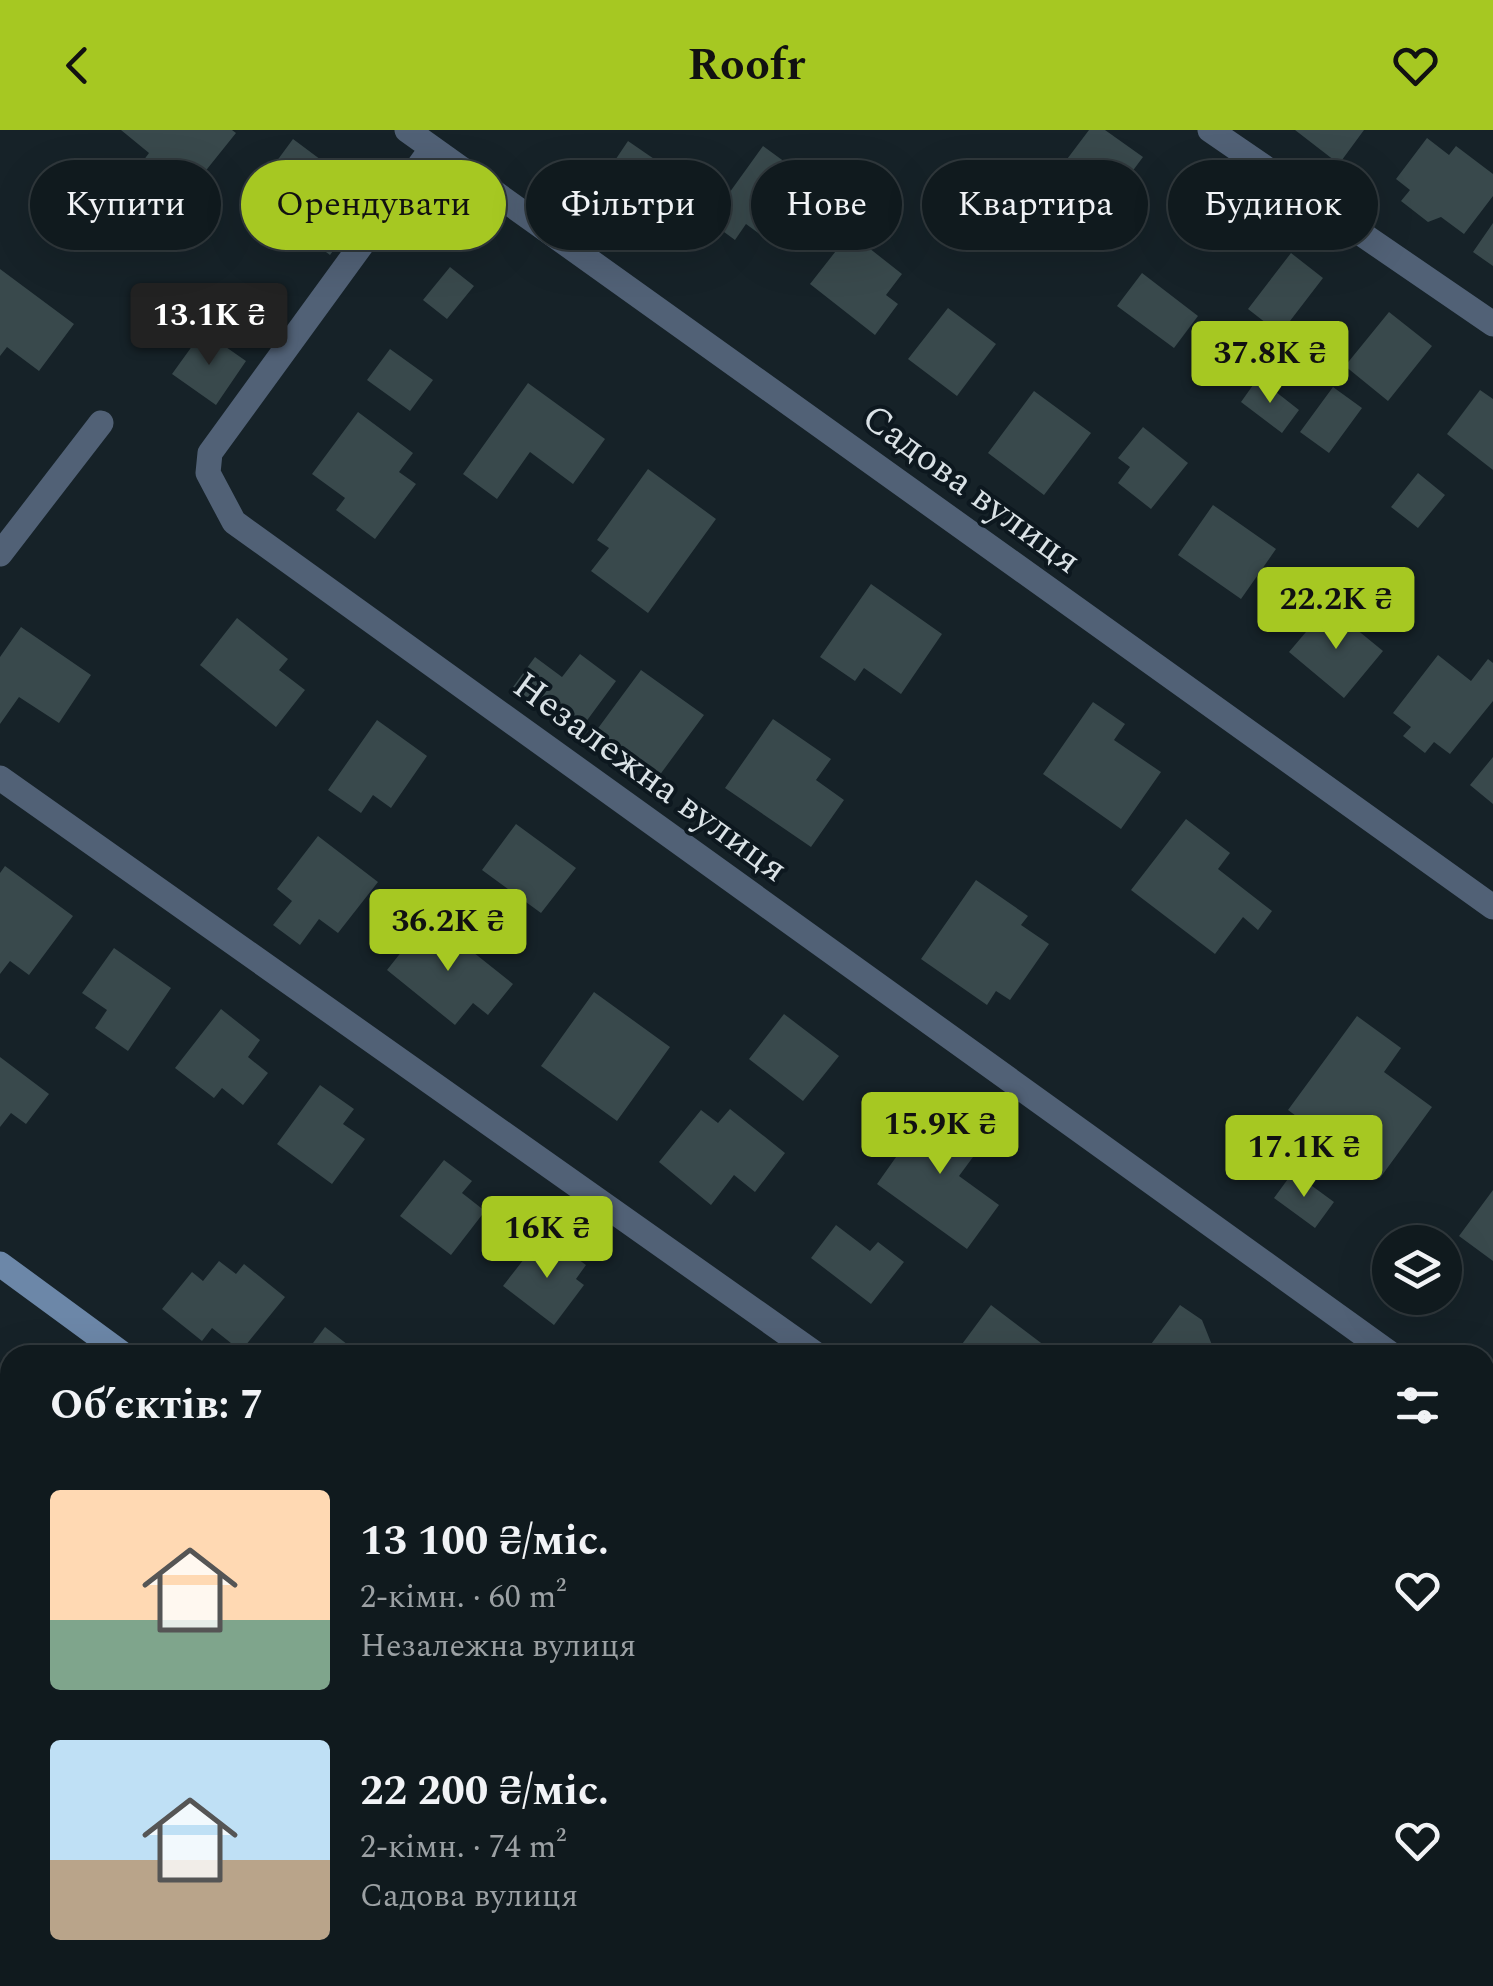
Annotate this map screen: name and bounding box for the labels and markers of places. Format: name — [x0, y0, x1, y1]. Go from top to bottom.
pin: 13.1K ₴ — [117, 283, 301, 368]
pin: 37.8K ₴ — [1178, 321, 1362, 406]
pin: 22.2K ₴ — [1244, 567, 1428, 652]
pin: 36.2K ₴ — [356, 889, 540, 974]
pin: 15.9K ₴ — [848, 1092, 1032, 1177]
pin: 17.1K ₴ — [1212, 1115, 1396, 1200]
pin: 16K ₴ — [477, 1196, 617, 1281]

